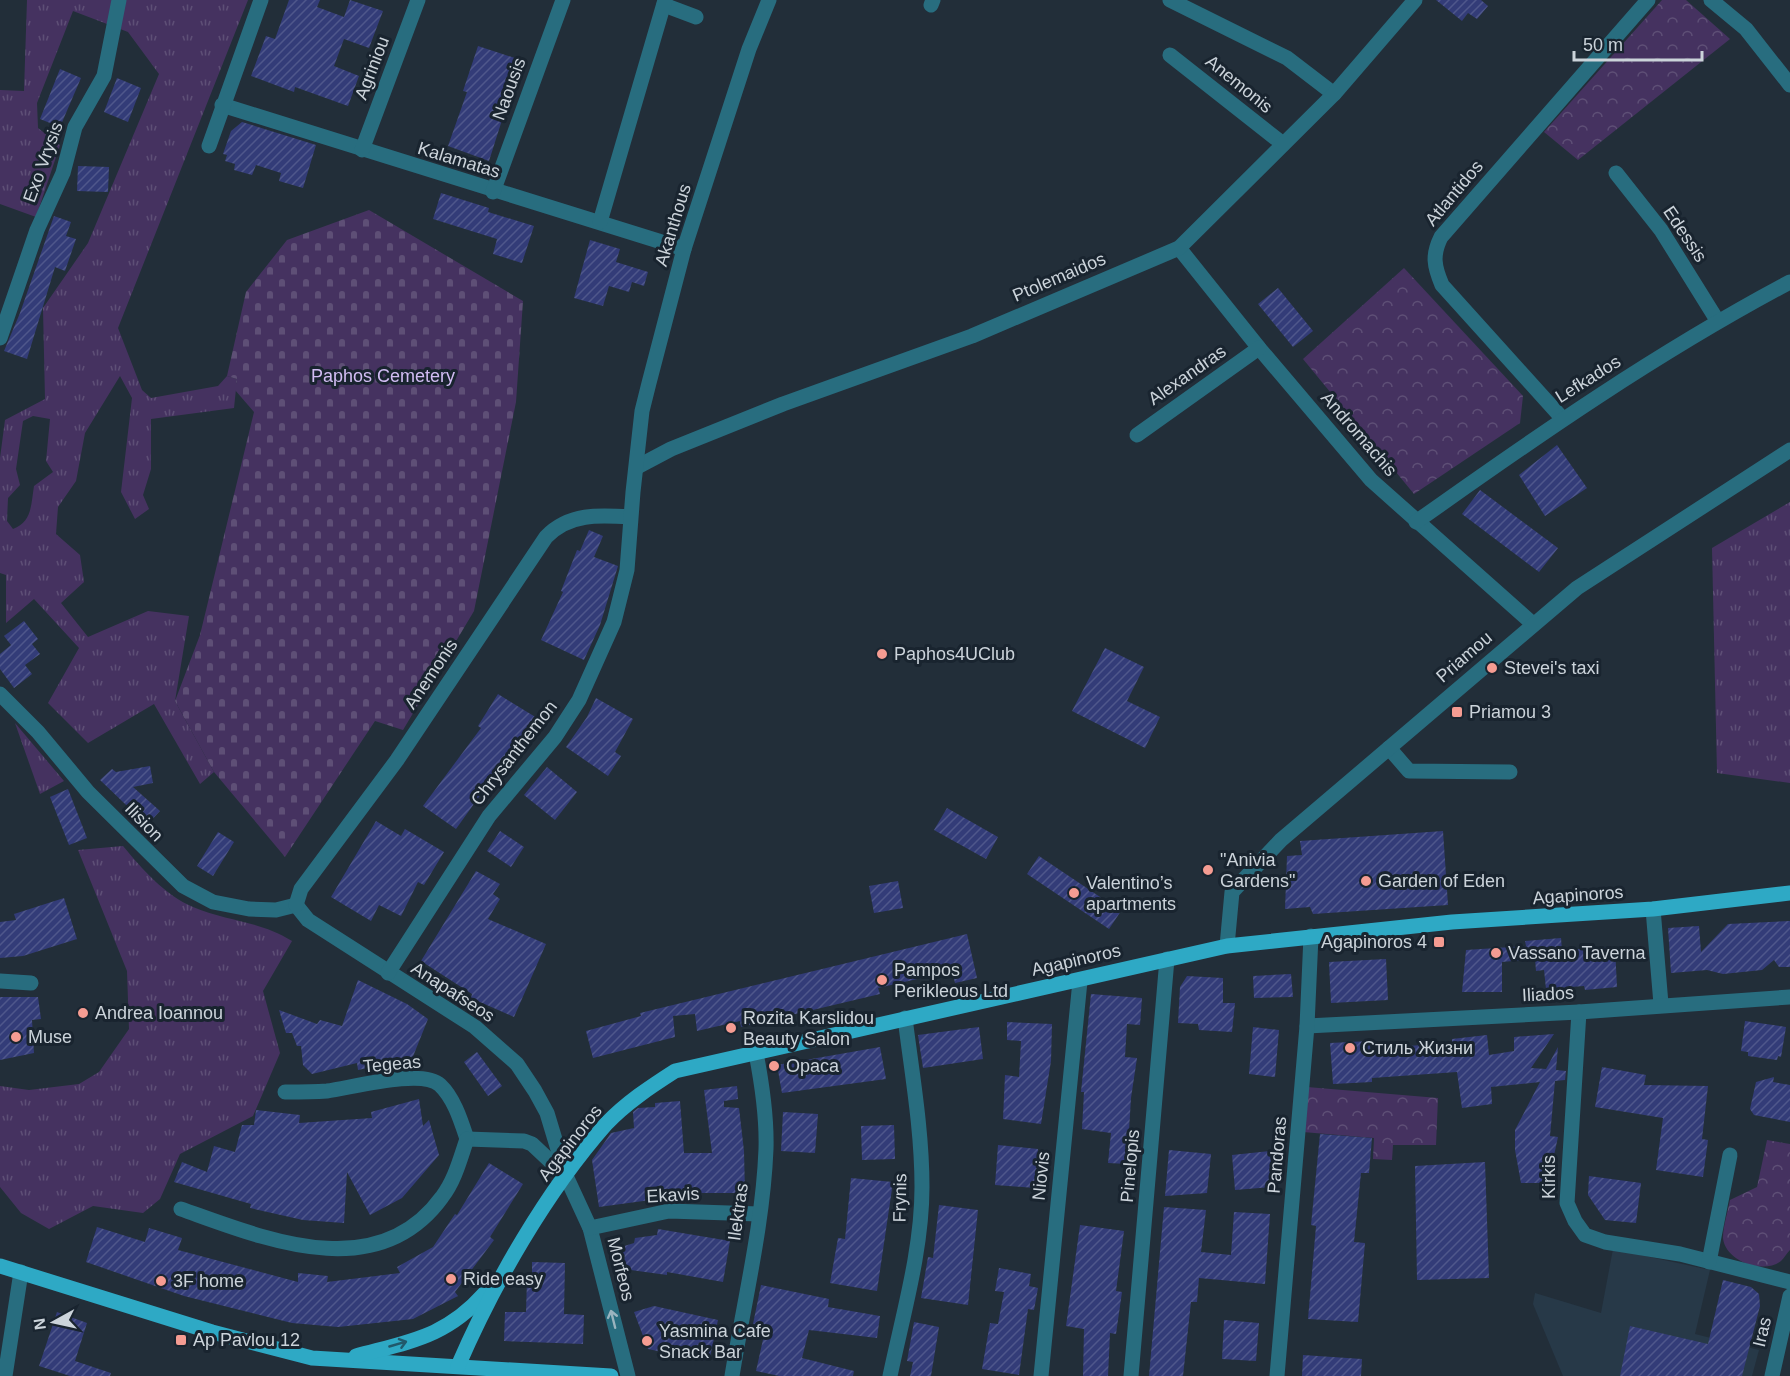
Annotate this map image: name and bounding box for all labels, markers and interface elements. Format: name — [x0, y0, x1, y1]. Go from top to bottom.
scale bar — [1574, 24, 1702, 62]
street label: Agriniou — [351, 34, 393, 102]
text: 50 m — [1583, 35, 1623, 55]
street label: Anemonis — [1202, 51, 1276, 117]
street label: Naousis — [488, 55, 530, 123]
street label: Exo Vrysis — [19, 119, 67, 205]
street label: Kalamatas — [415, 138, 503, 182]
street label: Atlantidos — [1421, 156, 1487, 230]
street label: Akanthous — [651, 181, 695, 269]
street label: Edessis — [1659, 202, 1711, 266]
street label: Ptolemaidos — [1009, 248, 1109, 306]
street label: Alexandras — [1144, 341, 1230, 409]
street label: Lefkados — [1552, 351, 1624, 407]
park label: Paphos Cemetery — [311, 366, 455, 386]
street label: Andromachis — [1317, 388, 1401, 480]
street label: Priamou — [1432, 627, 1496, 687]
street label: Anemonis — [400, 635, 462, 713]
place label: Paphos4UClub — [894, 644, 1015, 664]
marker: Paphos4UClub — [875, 647, 889, 661]
place label: Stevei's taxi — [1504, 658, 1599, 678]
marker: Stevei's taxi — [1485, 661, 1499, 675]
street label: Chrysanthemon — [467, 697, 561, 809]
place label: Priamou 3 — [1469, 702, 1551, 722]
marker: Priamou 3 — [1450, 705, 1464, 719]
street label: Ilision — [121, 798, 167, 846]
place label: "Anivia Gardens" — [1220, 850, 1295, 891]
marker: "Anivia Gardens" — [1201, 863, 1215, 877]
place label: Garden of Eden — [1378, 871, 1505, 891]
place label: Valentino’s apartments — [1086, 873, 1176, 914]
marker: Garden of Eden — [1359, 874, 1373, 888]
street label: Agapinoros — [1532, 882, 1624, 908]
marker: Valentino’s apartments — [1067, 886, 1081, 900]
place label: Agapinoros 4 — [1321, 932, 1427, 952]
marker: Agapinoros 4 — [1432, 935, 1446, 949]
street label: Agapinoros — [1029, 940, 1123, 980]
place label: Vassano Taverna — [1508, 943, 1646, 963]
marker: Vassano Taverna — [1489, 946, 1503, 960]
street label: Anapafseos — [408, 958, 498, 1026]
place label: Pampos Perikleous Ltd — [894, 960, 1008, 1001]
marker: Pampos Perikleous Ltd — [875, 973, 889, 987]
street label: Iliados — [1521, 983, 1575, 1005]
place label: Andrea Ioannou — [95, 1003, 223, 1023]
marker: Andrea Ioannou — [76, 1006, 90, 1020]
place label: Rozita Karslidou Beauty Salon — [743, 1008, 874, 1049]
marker: Rozita Karslidou Beauty Salon — [724, 1021, 738, 1035]
place label: Muse — [28, 1027, 72, 1047]
marker: Muse — [9, 1030, 23, 1044]
place label: Стиль Жизни — [1362, 1038, 1473, 1058]
marker: Стиль Жизни — [1343, 1041, 1357, 1055]
street label: Tegeas — [362, 1052, 422, 1076]
place label: Opaca — [786, 1056, 840, 1076]
marker: Opaca — [767, 1059, 781, 1073]
street label: Agapinoros — [534, 1101, 606, 1185]
street label: Pandoras — [1264, 1116, 1290, 1194]
street label: Pinelopis — [1117, 1129, 1143, 1203]
street label: Niovis — [1028, 1151, 1054, 1201]
street label: Kirkis — [1539, 1155, 1559, 1199]
street label: Frynis — [890, 1173, 910, 1223]
street label: Ilektras — [724, 1182, 752, 1242]
street label: Ekavis — [646, 1184, 700, 1206]
street label: Morfeos — [603, 1235, 639, 1303]
place label: Ride easy — [463, 1269, 543, 1289]
place label: 3F home — [173, 1271, 244, 1291]
marker: Ride easy — [444, 1272, 458, 1286]
marker: 3F home — [154, 1274, 168, 1288]
north arrow — [24, 1292, 84, 1352]
one-way arrow — [607, 1310, 619, 1329]
street label: Iras — [1749, 1315, 1775, 1349]
text: N — [30, 1317, 49, 1331]
place label: Yasmina Cafe Snack Bar — [659, 1321, 771, 1362]
place label: Ap Pavlou 12 — [193, 1330, 300, 1350]
marker: Ap Pavlou 12 — [174, 1333, 188, 1347]
marker: Yasmina Cafe Snack Bar — [640, 1334, 654, 1348]
one-way arrow — [388, 1338, 407, 1350]

